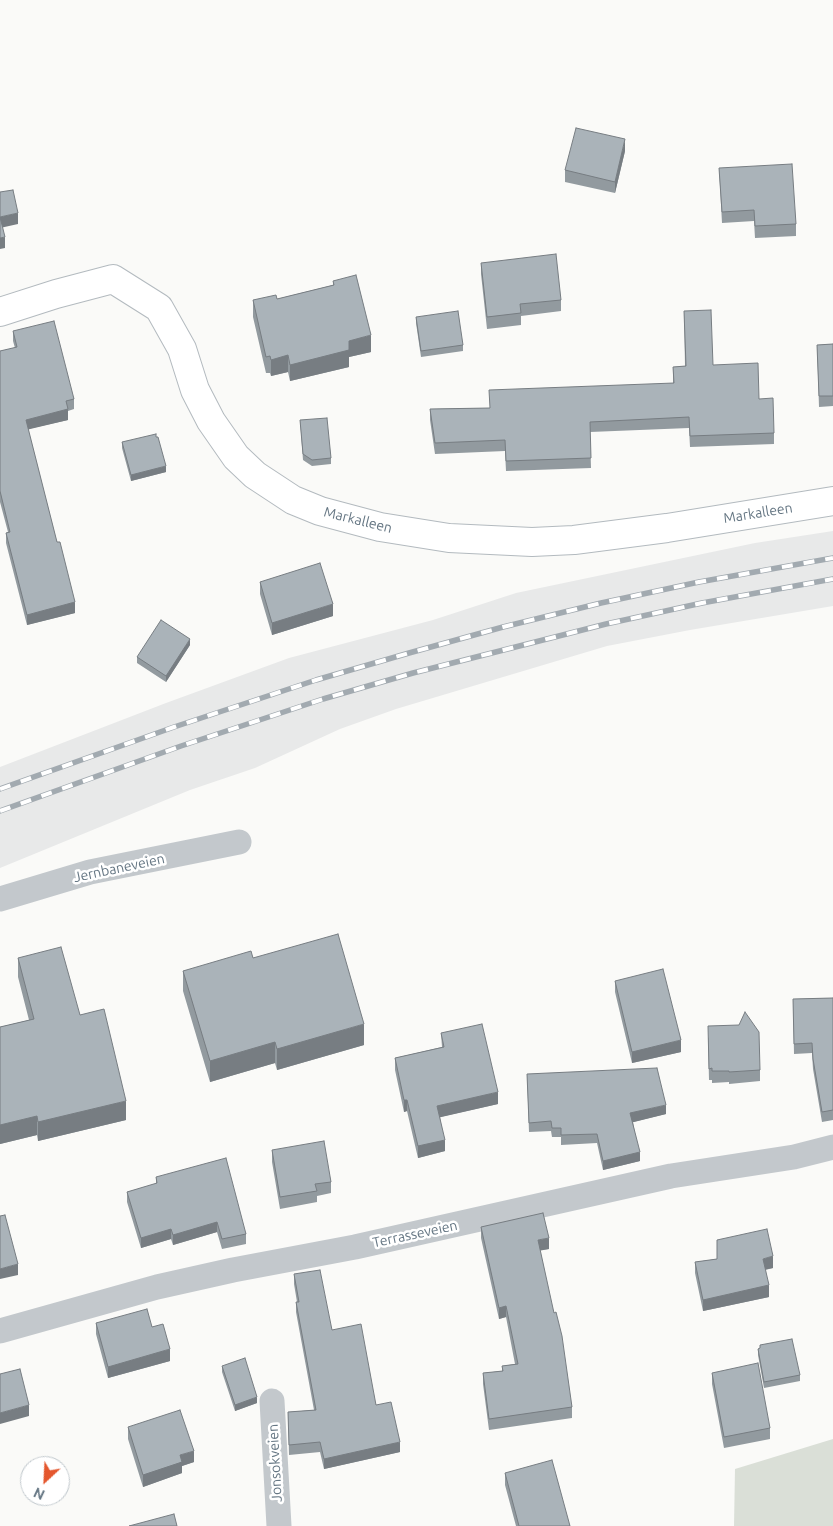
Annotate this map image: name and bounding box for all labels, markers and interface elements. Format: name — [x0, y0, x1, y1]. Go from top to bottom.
street label: Markalleen — [722, 499, 794, 527]
street label: Markalleen — [322, 503, 394, 537]
street label: Jernbaneveien — [72, 850, 166, 886]
street label: Terrasseveien — [371, 1217, 459, 1251]
street label: Jonsokveien — [265, 1424, 285, 1502]
north arrow — [20, 1456, 70, 1506]
text: N — [31, 1484, 47, 1503]

